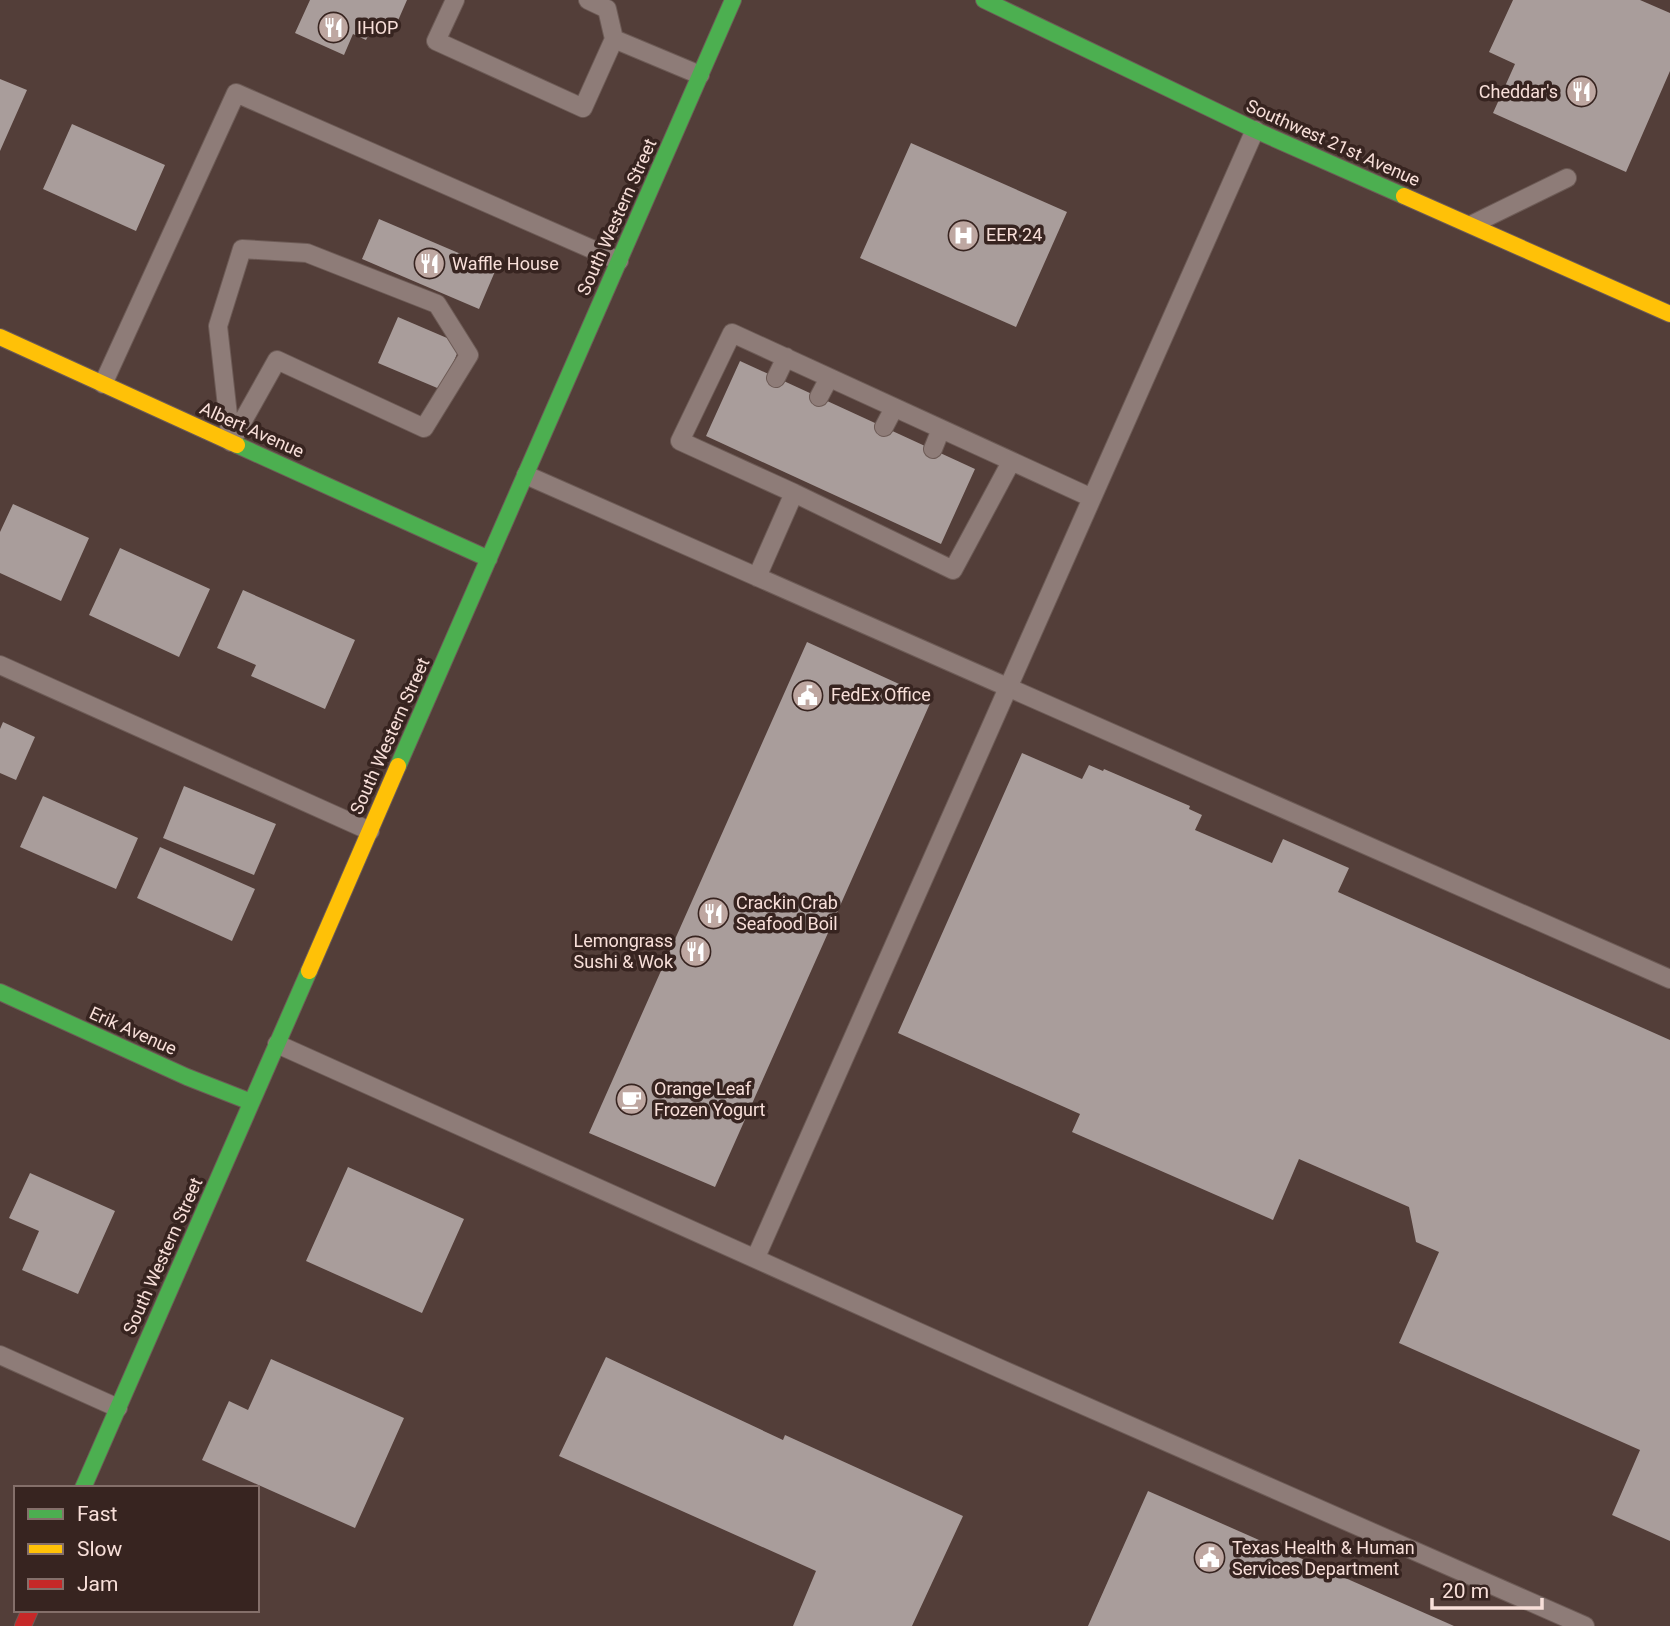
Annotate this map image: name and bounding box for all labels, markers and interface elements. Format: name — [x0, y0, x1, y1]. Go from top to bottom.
restaurant icon: IHOP — [317, 11, 351, 45]
place label: IHOP — [357, 17, 398, 38]
restaurant icon: Cheddar's — [1564, 75, 1598, 109]
place label: Cheddar's — [1479, 81, 1558, 102]
street label: Southwest 21st Avenue — [1243, 95, 1423, 190]
street label: South Western Street — [573, 135, 661, 298]
hospital icon: EER 24 — [946, 218, 980, 252]
place label: EER 24 — [986, 224, 1042, 245]
restaurant icon: Waffle House — [412, 247, 446, 281]
place label: Waffle House — [452, 253, 559, 274]
street label: Albert Avenue — [197, 397, 307, 462]
street label: South Western Street — [346, 654, 434, 817]
public building icon: FedEx Office — [791, 678, 825, 712]
place label: FedEx Office — [831, 684, 931, 705]
place label: Crackin Crab Seafood Boil — [736, 892, 838, 934]
restaurant icon: Crackin Crab Seafood Boil — [696, 896, 730, 930]
place label: Lemongrass Sushi & Wok — [574, 930, 674, 972]
restaurant icon: Lemongrass Sushi & Wok — [679, 934, 713, 968]
street label: Erik Avenue — [86, 1002, 180, 1059]
place label: Orange Leaf Frozen Yogurt — [654, 1078, 766, 1120]
cafe icon: Orange Leaf Frozen Yogurt — [614, 1082, 648, 1116]
street label: South Western Street — [119, 1174, 207, 1337]
legend — [14, 1486, 259, 1612]
text: Fast — [77, 1502, 118, 1526]
text: Slow — [77, 1537, 123, 1561]
place label: Texas Health & Human Services Department — [1232, 1537, 1415, 1579]
public building icon: Texas Health & Human Services Department — [1192, 1541, 1226, 1575]
scale bar — [1432, 1566, 1542, 1610]
text: Jam — [77, 1572, 118, 1596]
text: 20 m — [1442, 1579, 1489, 1603]

